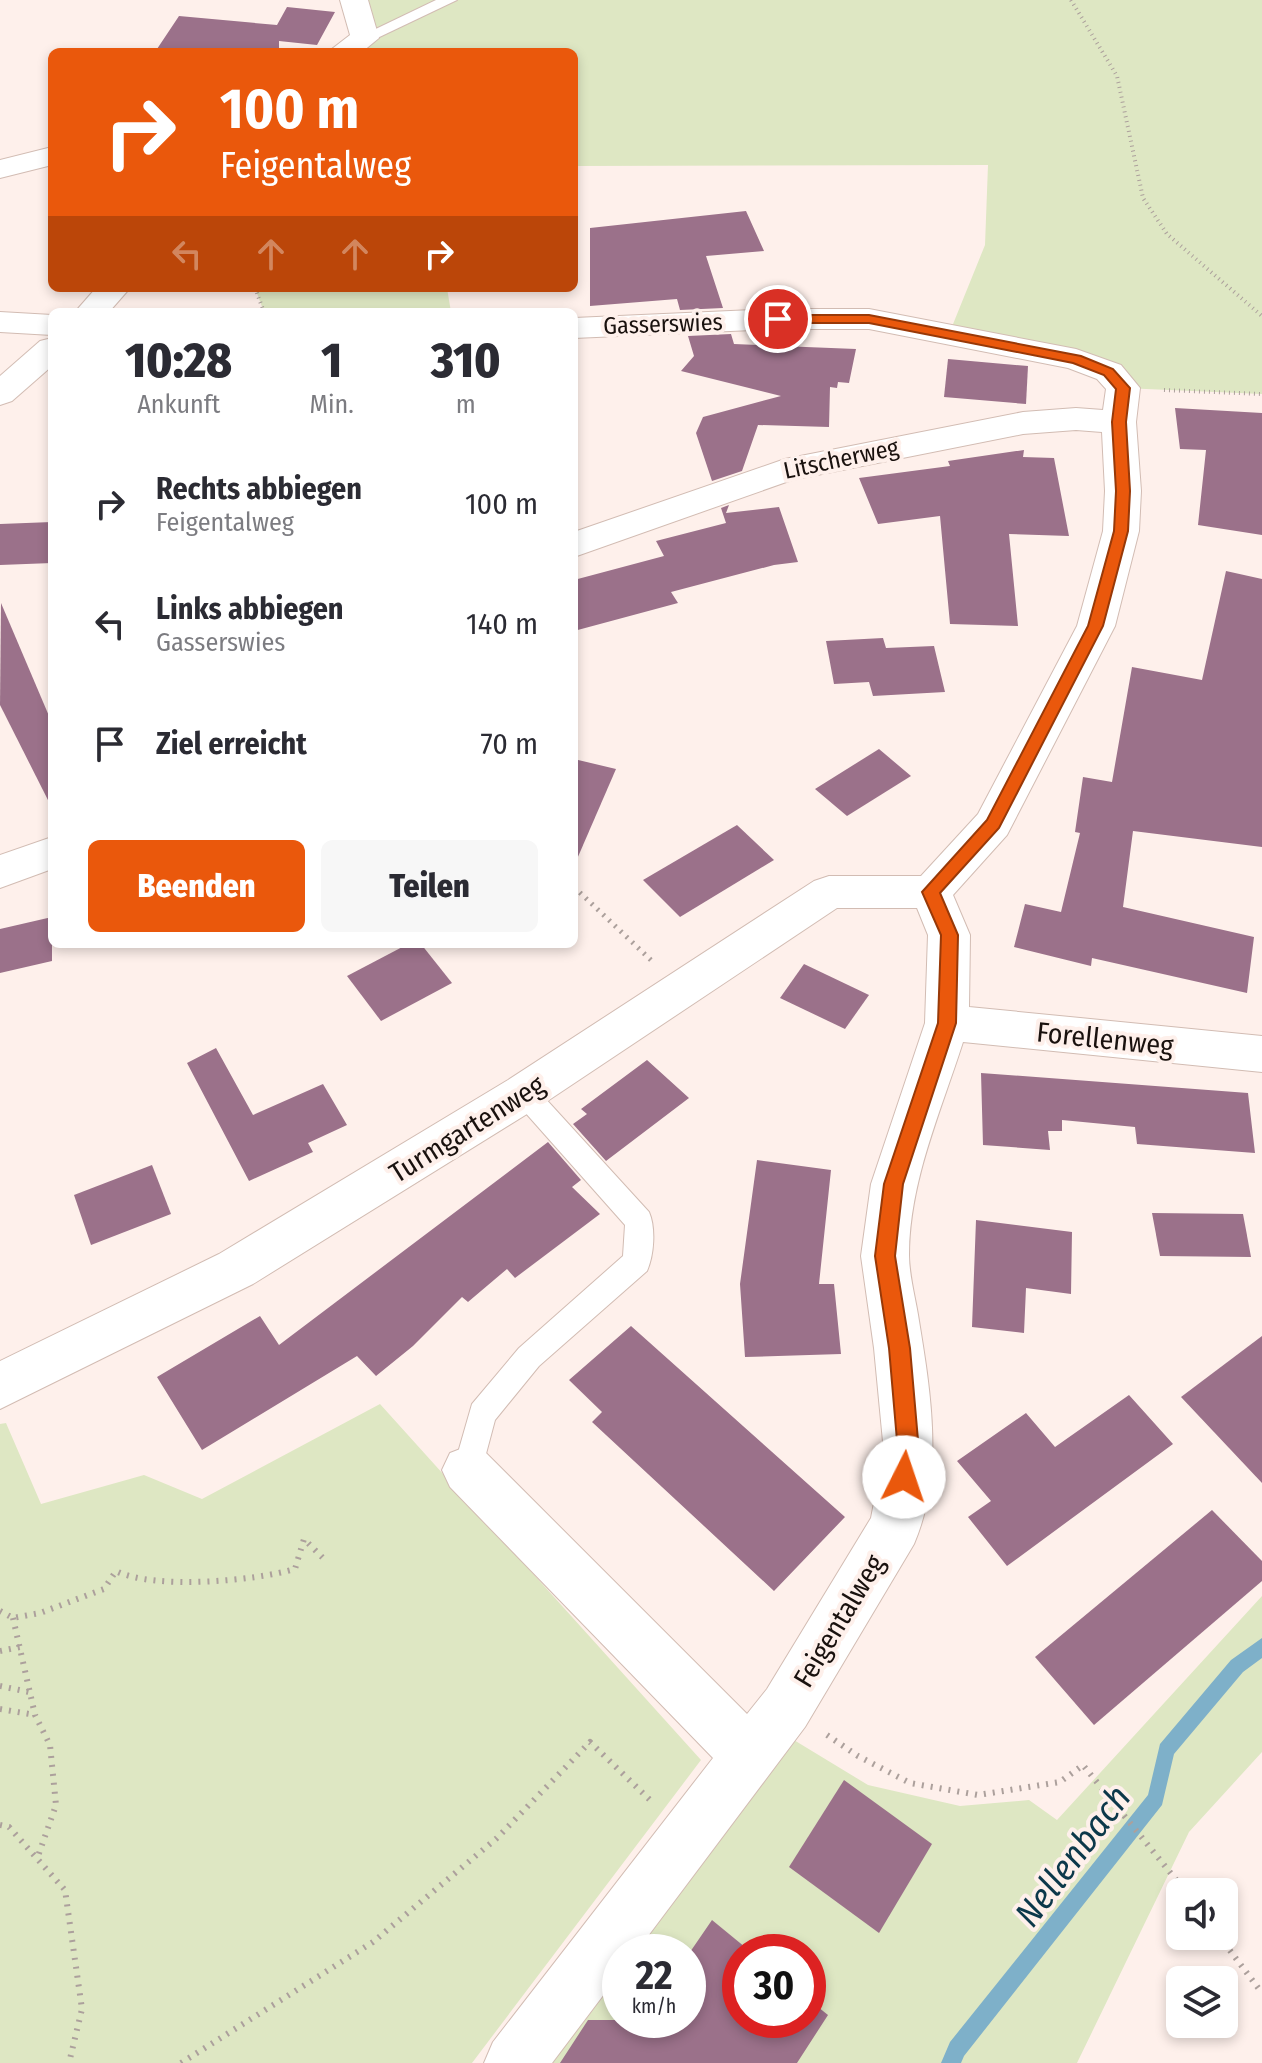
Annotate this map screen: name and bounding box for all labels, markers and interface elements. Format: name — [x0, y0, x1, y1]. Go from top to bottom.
text: 100 m — [220, 76, 359, 143]
icon: right — [88, 80, 192, 184]
text: Feigentalweg — [220, 144, 411, 188]
icon: left — [165, 232, 209, 276]
icon: ahead — [249, 232, 293, 276]
icon: ahead — [333, 232, 377, 276]
icon: right — [417, 232, 461, 276]
pin — [744, 285, 812, 353]
icon: arrive — [756, 297, 800, 341]
street label: Gasserswies — [603, 308, 723, 340]
text: 10:28 — [125, 332, 232, 390]
text: 1 — [321, 332, 342, 390]
text: 310 — [431, 332, 501, 390]
text: Ankunft — [137, 389, 220, 420]
text: Min. — [309, 389, 354, 420]
text: m — [456, 389, 476, 420]
street label: Litscherweg — [781, 433, 902, 485]
text: Rechts abbiegen — [156, 471, 362, 507]
icon: right — [88, 482, 132, 526]
text: 100 m — [465, 486, 538, 522]
text: Feigentalweg — [156, 507, 294, 538]
text: Links abbiegen — [156, 591, 344, 627]
icon: left — [88, 602, 132, 646]
text: 140 m — [466, 606, 538, 642]
text: Gasserswies — [156, 627, 285, 658]
icon: arrive — [88, 722, 132, 766]
text: Ziel erreicht — [156, 726, 307, 762]
text: 70 m — [480, 726, 538, 762]
button: Beenden — [88, 840, 305, 932]
button: Teilen — [321, 840, 538, 932]
street label: Forellenweg — [1035, 1015, 1176, 1063]
street label: Turmgartenweg — [383, 1068, 551, 1190]
position arrow — [862, 1435, 946, 1519]
street label: Feigentalweg — [787, 1548, 892, 1693]
water label: Nellenbach — [1006, 1777, 1140, 1935]
map controls — [1166, 1878, 1238, 2038]
button: sound — [1166, 1878, 1238, 1950]
speed limit sign: 30 — [722, 1934, 826, 2038]
text: 22 — [635, 1952, 673, 2000]
button: layers — [1166, 1966, 1238, 2038]
text: km/h — [632, 1994, 676, 2018]

